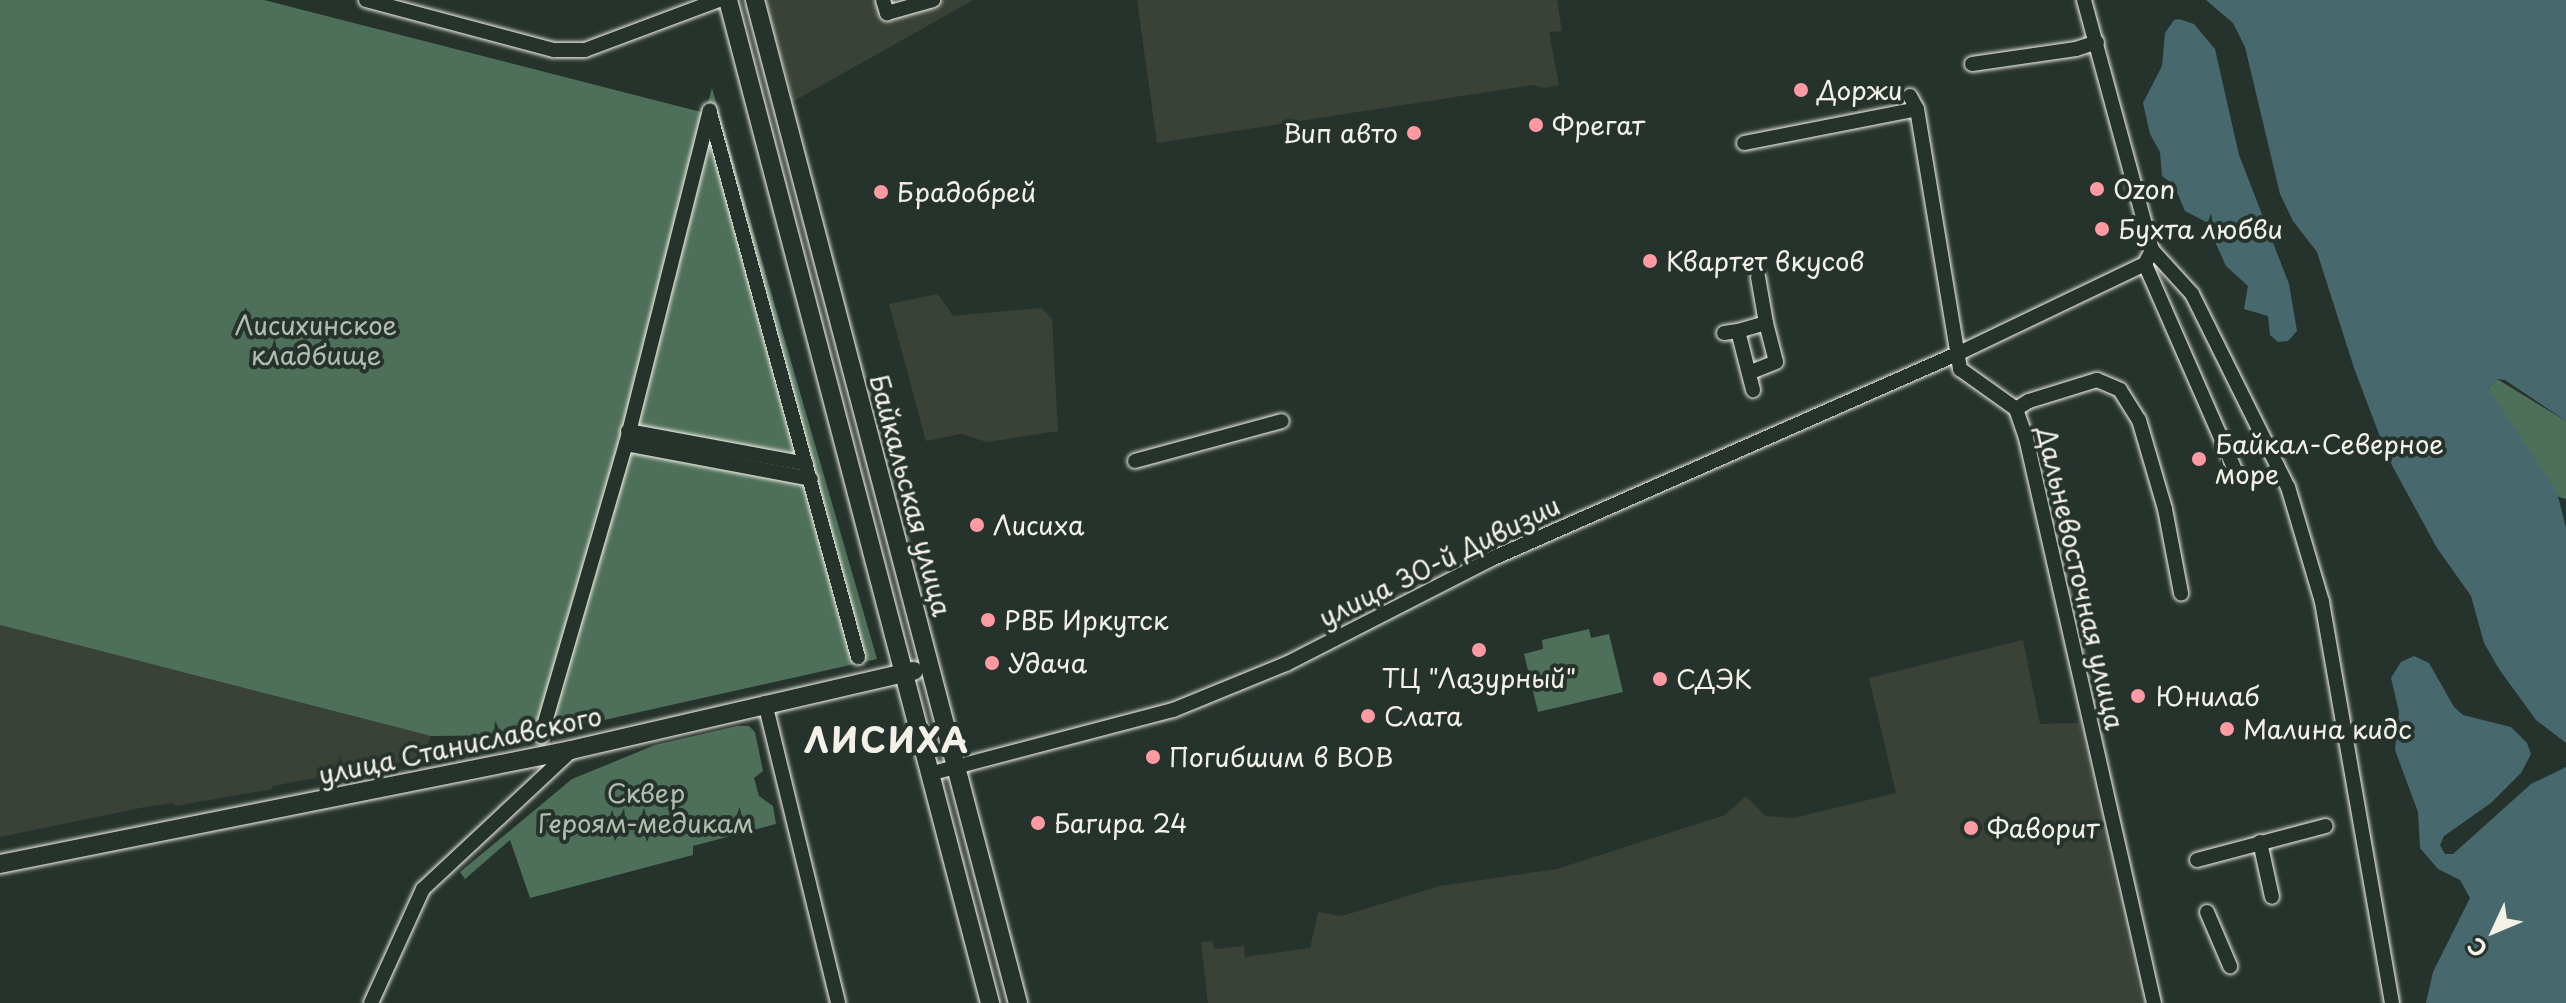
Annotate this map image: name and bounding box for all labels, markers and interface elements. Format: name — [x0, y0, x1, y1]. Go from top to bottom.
place label: Доржи — [1817, 74, 1902, 106]
marker: Доржи — [1792, 81, 1810, 99]
place label: Фрегат — [1552, 109, 1645, 141]
marker: Фрегат — [1527, 116, 1545, 134]
place label: Вип авто — [1284, 117, 1398, 149]
marker: Вип авто — [1405, 124, 1423, 142]
place label: Ozon — [2113, 173, 2175, 205]
place label: Брадобрей — [897, 176, 1036, 208]
marker: Ozon — [2088, 180, 2106, 198]
marker: Брадобрей — [872, 183, 890, 201]
place label: Бухта любви — [2118, 213, 2282, 245]
marker: Бухта любви — [2093, 220, 2111, 238]
place label: Квартет вкусов — [1666, 245, 1865, 277]
marker: Квартет вкусов — [1641, 252, 1659, 270]
park label: Лисихинское кладбище — [235, 309, 397, 370]
street label: Байкальская улица — [863, 369, 959, 621]
street label: Дальневосточная улица — [2031, 423, 2131, 733]
place label: Байкал-Северное море — [2215, 428, 2444, 490]
marker: Байкал-Северное море — [2190, 450, 2208, 468]
street label: улица 30-й Дивизии — [1312, 488, 1566, 634]
place label: Лисиха — [993, 509, 1084, 541]
marker: Лисиха — [968, 516, 986, 534]
place label: РВБ Иркутск — [1004, 604, 1169, 636]
marker: РВБ Иркутск — [979, 611, 997, 629]
marker: ТЦ "Лазурный" — [1470, 641, 1488, 659]
place label: Удача — [1008, 647, 1087, 679]
marker: Удача — [983, 654, 1001, 672]
place label: ТЦ "Лазурный" — [1381, 662, 1577, 694]
place label: СДЭК — [1676, 663, 1752, 695]
marker: СДЭК — [1651, 670, 1669, 688]
place label: Юнилаб — [2156, 680, 2260, 712]
marker: Юнилаб — [2127, 685, 2149, 707]
street label: улица Станиславского — [314, 699, 606, 791]
place label: Слата — [1384, 700, 1462, 732]
marker: Слата — [1359, 707, 1377, 725]
place label: Малина кидс — [2243, 713, 2413, 745]
district label: ЛИСИХА — [804, 720, 970, 760]
marker: Малина кидс — [2218, 720, 2236, 738]
place label: Погибшим в ВОВ — [1169, 741, 1393, 773]
marker: Погибшим в ВОВ — [1144, 748, 1162, 766]
park label: Сквер Героям-медикам — [538, 777, 754, 838]
place label: Багира 24 — [1054, 807, 1188, 839]
place label: Фаворит — [1987, 812, 2099, 844]
marker: Багира 24 — [1029, 814, 1047, 832]
marker: Фаворит — [1962, 819, 1980, 837]
north arrow — [2454, 891, 2534, 971]
text: С — [2459, 931, 2494, 965]

